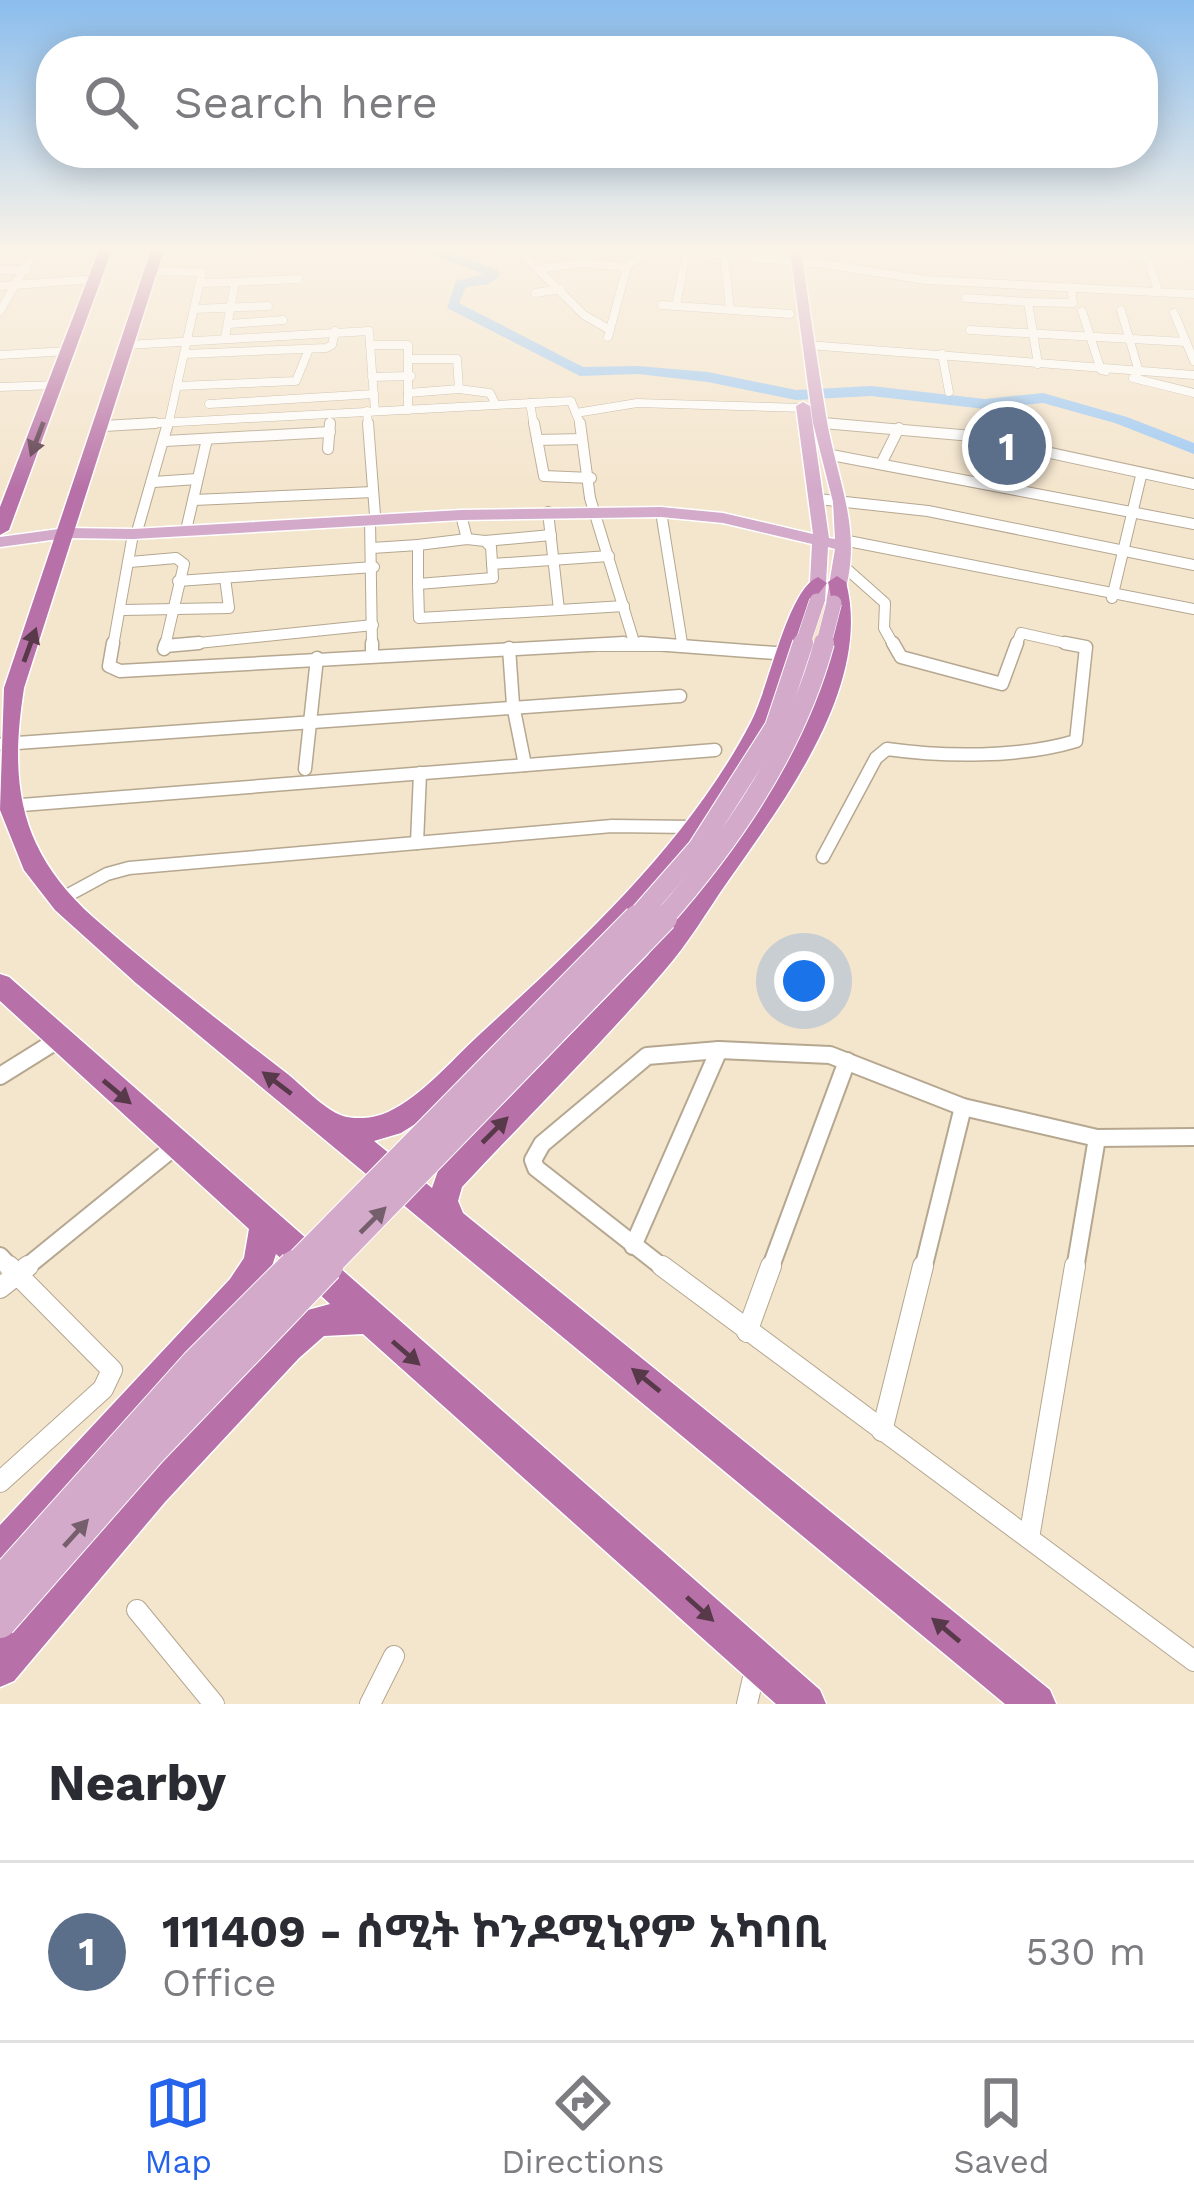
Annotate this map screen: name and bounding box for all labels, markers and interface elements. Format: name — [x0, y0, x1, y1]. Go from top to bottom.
search box — [36, 36, 1158, 168]
icon: search — [78, 69, 144, 135]
text: Search here — [174, 76, 438, 129]
pin: 1 — [968, 401, 1046, 491]
one-way arrow — [26, 421, 45, 457]
one-way arrow — [22, 627, 40, 663]
your location — [774, 951, 834, 1011]
one-way arrow — [261, 1072, 292, 1096]
one-way arrow — [101, 1078, 132, 1104]
one-way arrow — [480, 1117, 509, 1145]
one-way arrow — [358, 1206, 387, 1234]
one-way arrow — [391, 1339, 421, 1365]
one-way arrow — [631, 1368, 662, 1393]
one-way arrow — [62, 1519, 89, 1548]
one-way arrow — [685, 1595, 714, 1622]
one-way arrow — [931, 1617, 961, 1643]
text: Nearby — [48, 1753, 226, 1812]
text: 111409 - ሰሚት ኮንዶሚኒየም አካባቢ — [162, 1905, 827, 1958]
text: 1 — [79, 1929, 95, 1974]
text: 530 m — [1026, 1929, 1146, 1974]
text: Office — [162, 1960, 277, 2005]
tab: Map — [145, 2070, 212, 2181]
tab: Directions — [501, 2070, 664, 2181]
tab: Saved — [954, 2070, 1049, 2181]

